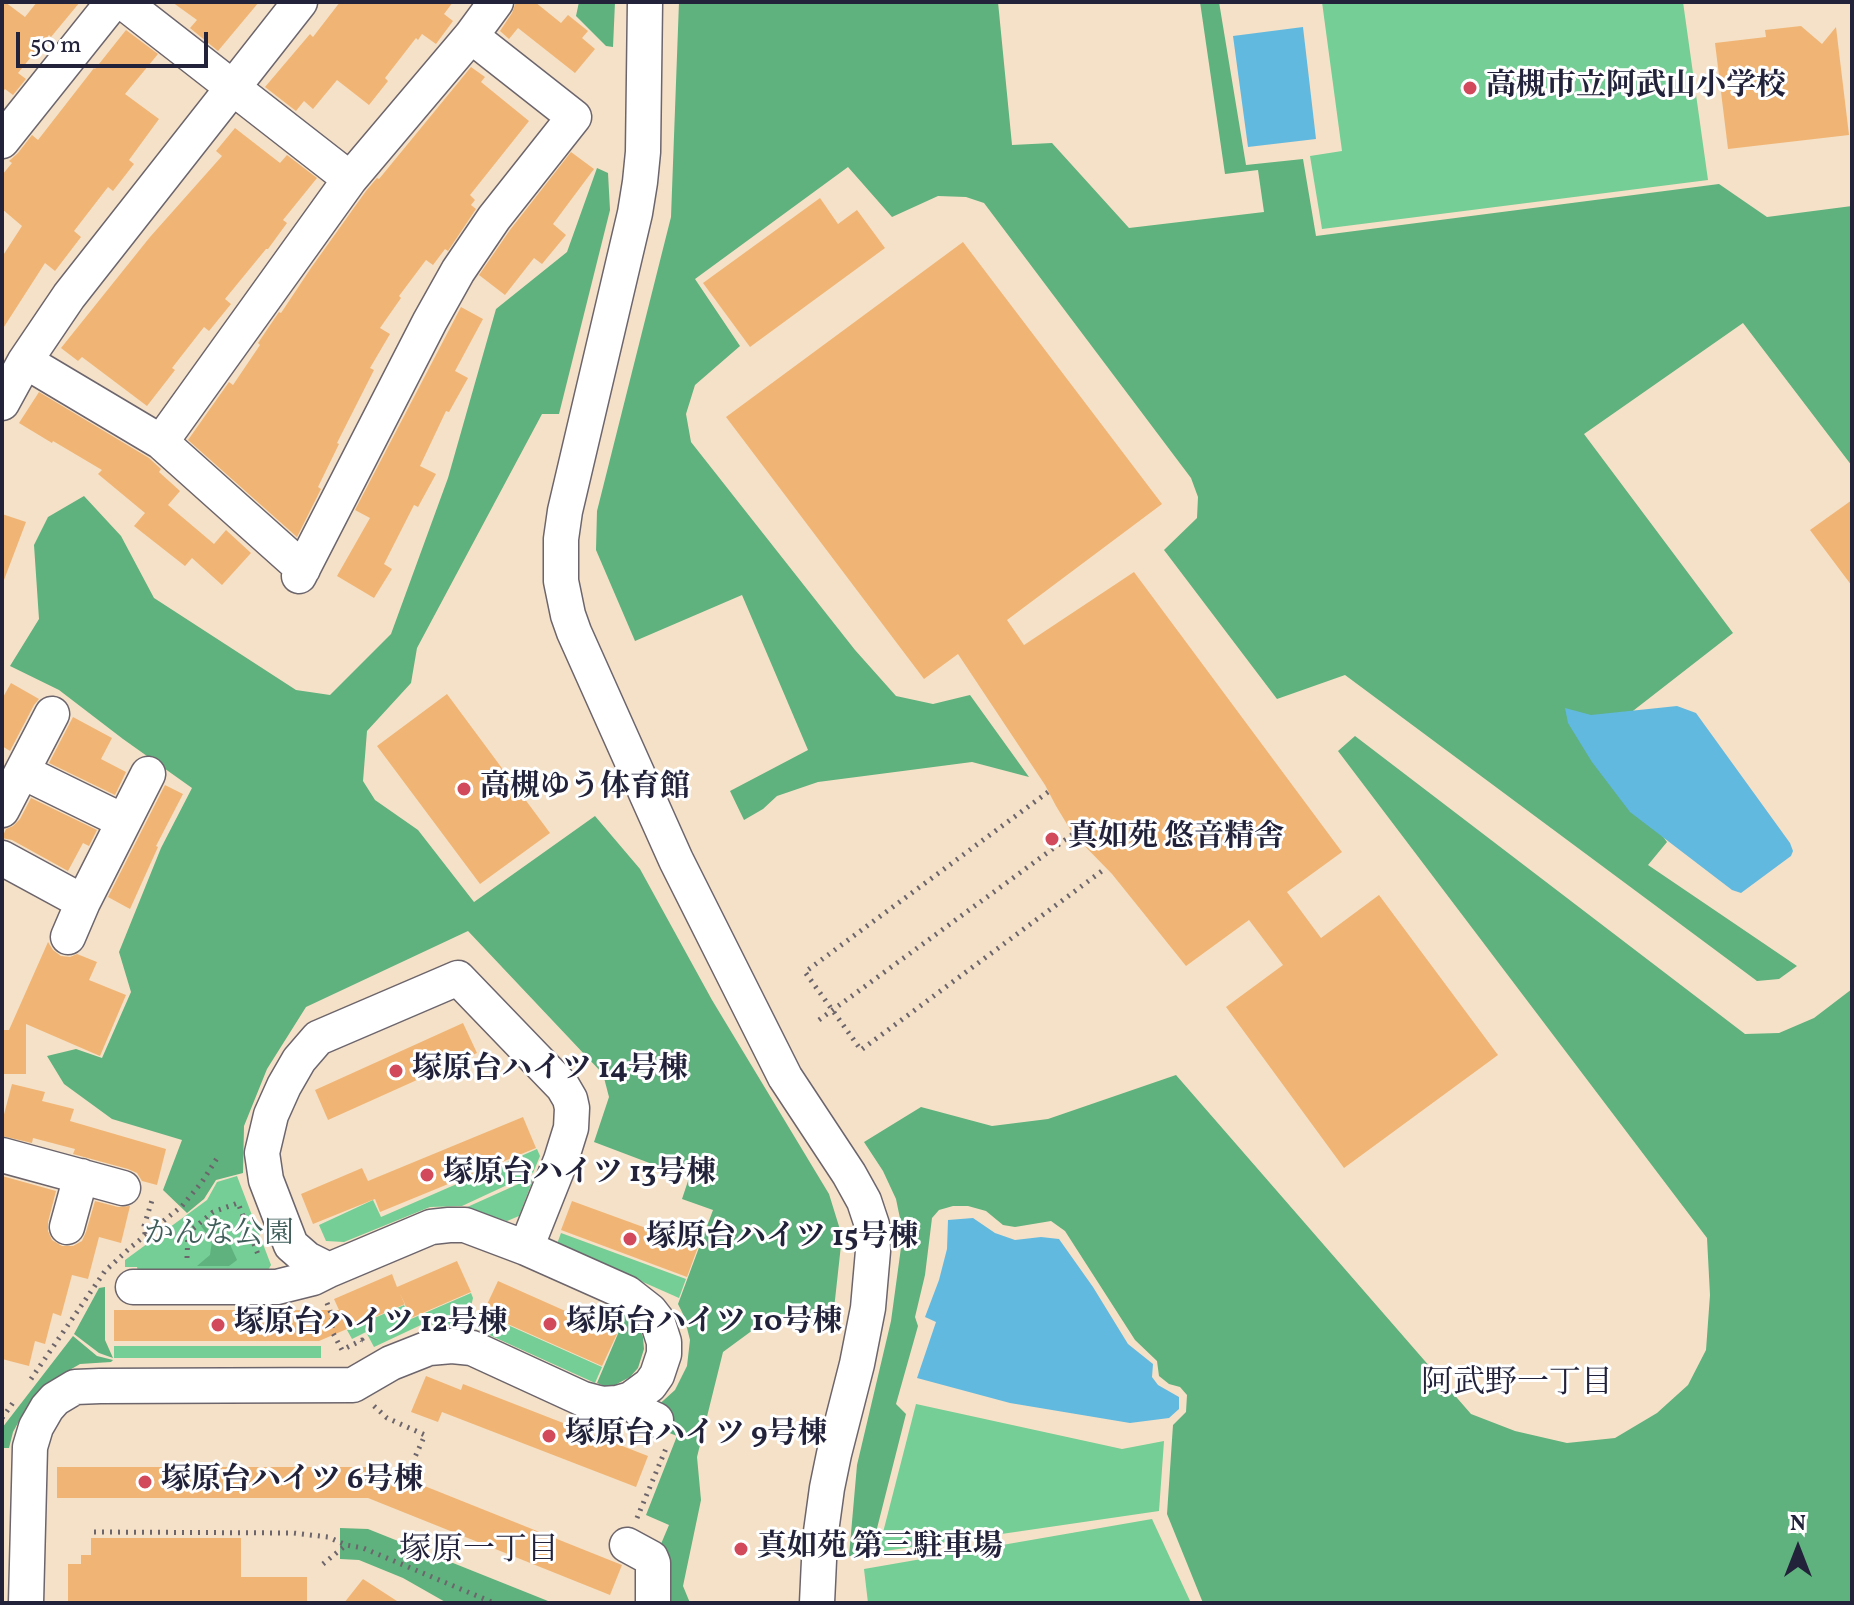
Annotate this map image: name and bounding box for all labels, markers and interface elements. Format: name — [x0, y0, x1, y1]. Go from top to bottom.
scale bar — [20, 16, 212, 66]
text: 50 m — [30, 29, 82, 63]
place label: 高槻市立阿武山小学校 — [1486, 70, 1786, 106]
marker: 高槻市立阿武山小学校 — [1461, 79, 1479, 97]
place label: 高槻ゆう体育館 — [480, 771, 690, 807]
marker: 高槻ゆう体育館 — [455, 780, 473, 798]
place label: 真如苑 悠音精舎 — [1068, 821, 1284, 857]
marker: 真如苑 悠音精舎 — [1043, 830, 1061, 848]
place label: 塚原台ハイツ 14号棟 — [412, 1053, 688, 1089]
marker: 塚原台ハイツ 14号棟 — [387, 1062, 405, 1080]
place label: 塚原台ハイツ 13号棟 — [443, 1157, 716, 1193]
marker: 塚原台ハイツ 13号棟 — [418, 1166, 436, 1184]
park label: かんな公園 — [144, 1218, 294, 1254]
place label: 塚原台ハイツ 15号棟 — [646, 1221, 918, 1257]
marker: 塚原台ハイツ 15号棟 — [621, 1230, 639, 1248]
place label: 塚原台ハイツ 10号棟 — [566, 1306, 843, 1342]
place label: 塚原台ハイツ 12号棟 — [234, 1307, 508, 1343]
marker: 塚原台ハイツ 10号棟 — [541, 1315, 559, 1333]
marker: 塚原台ハイツ 12号棟 — [209, 1316, 227, 1334]
district label: 阿武野一丁目 — [1421, 1367, 1613, 1405]
place label: 塚原台ハイツ 9号棟 — [565, 1418, 828, 1454]
marker: 塚原台ハイツ 9号棟 — [540, 1427, 558, 1445]
place label: 塚原台ハイツ 6号棟 — [161, 1464, 423, 1500]
marker: 塚原台ハイツ 6号棟 — [136, 1473, 154, 1491]
north arrow — [1758, 1509, 1838, 1589]
text: N — [1790, 1509, 1806, 1540]
place label: 真如苑 第三駐車場 — [757, 1531, 1003, 1567]
district label: 塚原一丁目 — [399, 1534, 559, 1572]
marker: 真如苑 第三駐車場 — [732, 1540, 750, 1558]

